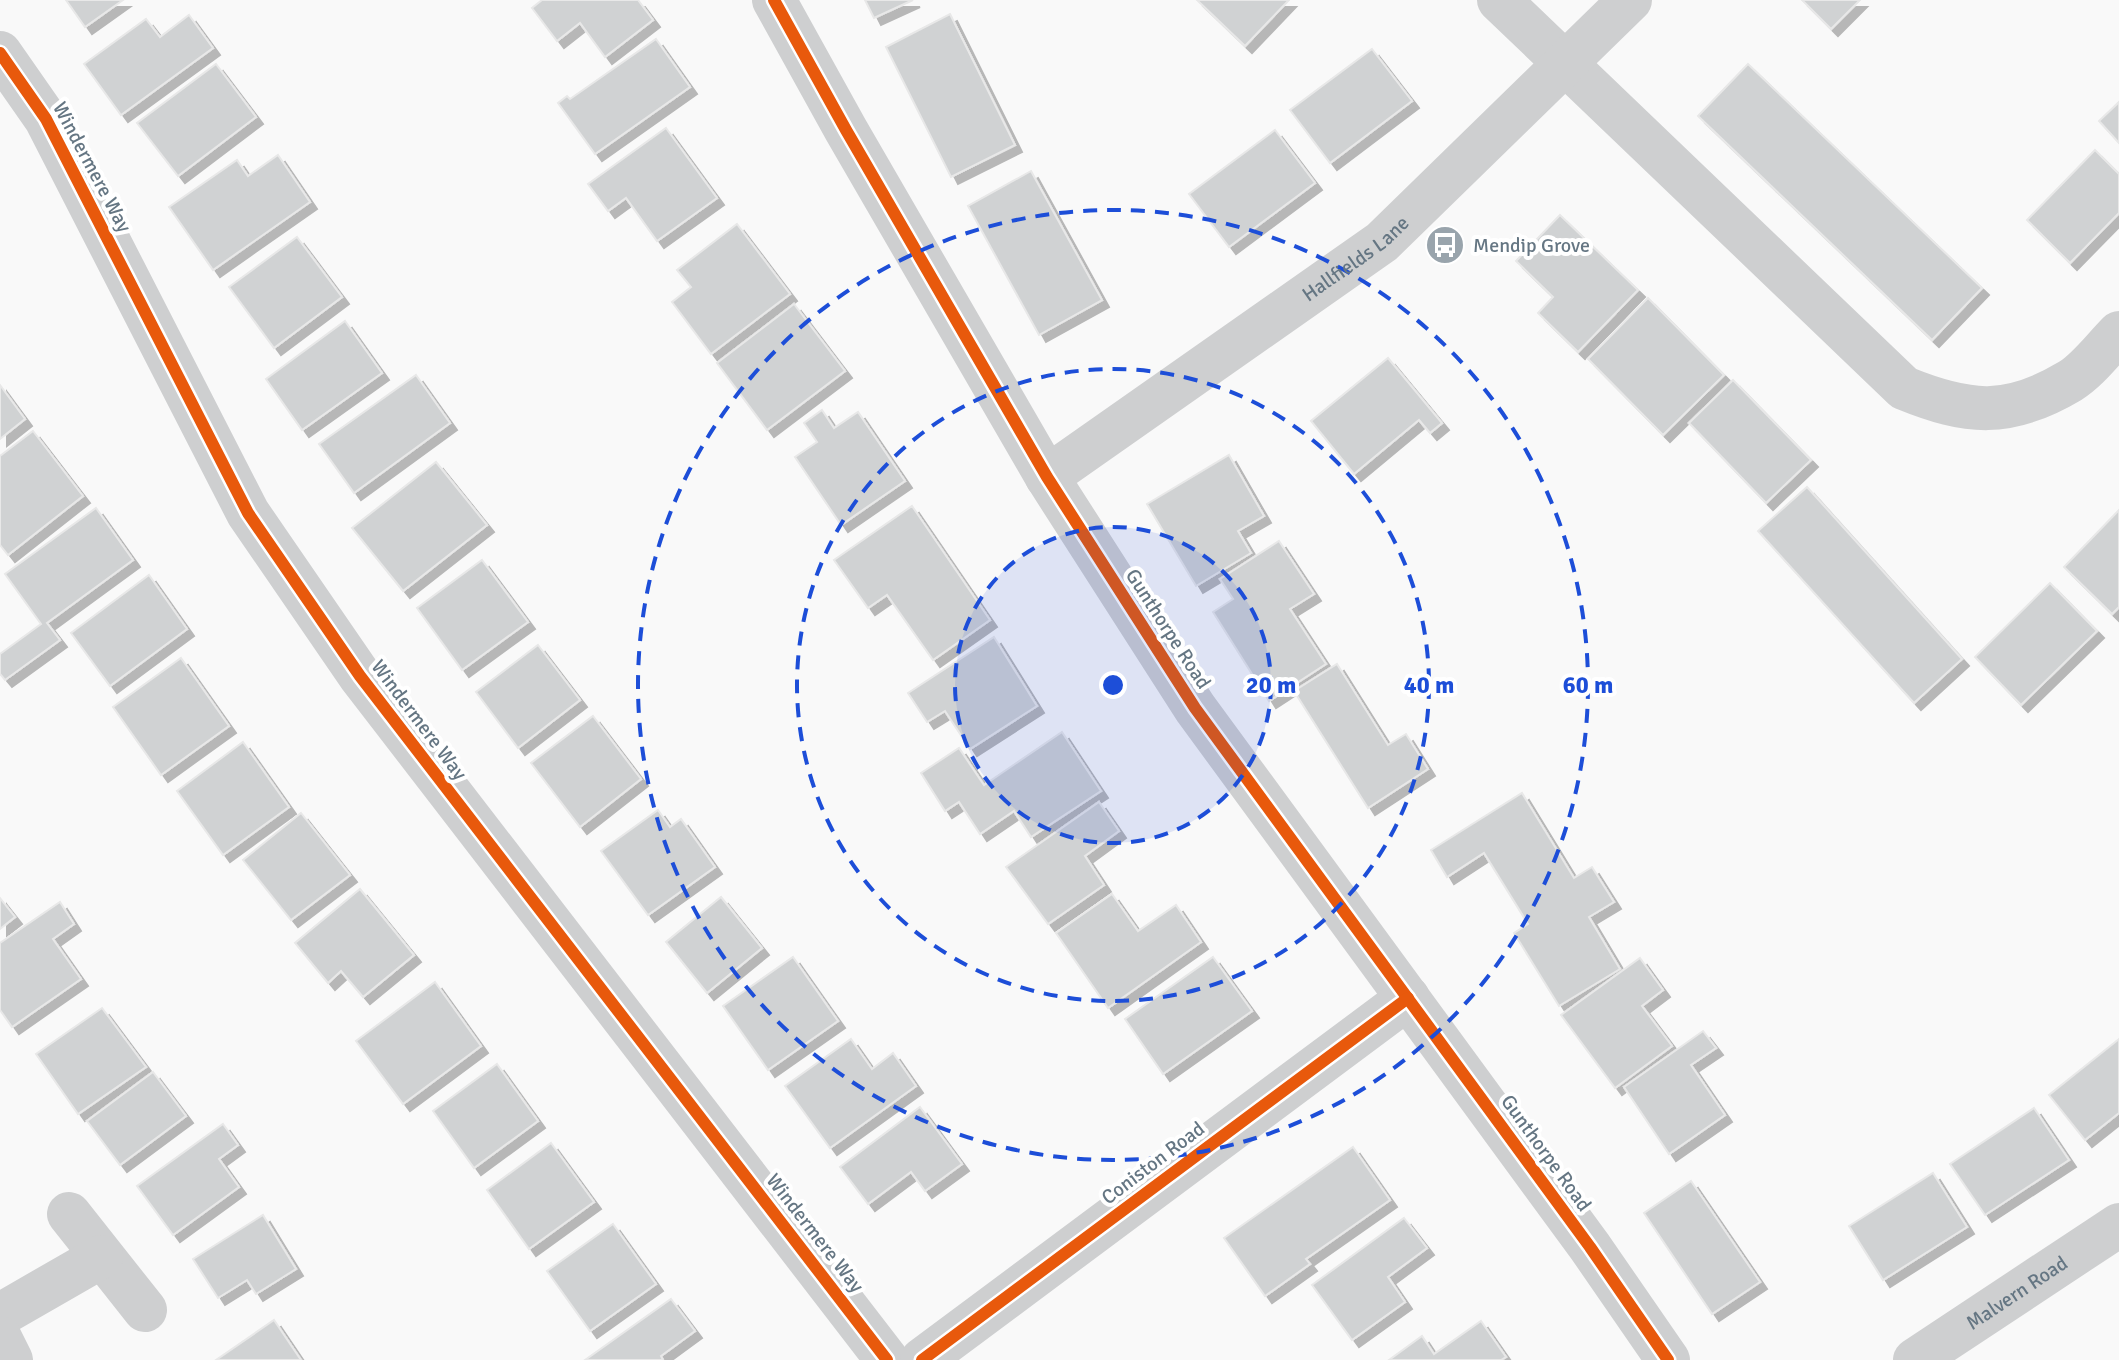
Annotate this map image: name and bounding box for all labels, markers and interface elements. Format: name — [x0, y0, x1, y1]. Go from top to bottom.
street label: Windermere Way — [47, 97, 137, 237]
street label: Hallfields Lane — [1297, 210, 1414, 307]
bus stop icon: Mendip Grove — [1424, 224, 1466, 266]
place label: Mendip Grove — [1473, 233, 1590, 258]
street label: Gunthorpe Road — [1120, 564, 1216, 694]
street label: Windermere Way — [366, 655, 473, 786]
text: 20 m — [1246, 670, 1296, 700]
text: 40 m — [1404, 670, 1454, 700]
text: 60 m — [1563, 670, 1613, 700]
centre of rings — [1099, 671, 1127, 699]
street label: Gunthorpe Road — [1495, 1090, 1597, 1216]
street label: Coniston Road — [1096, 1116, 1210, 1210]
street label: Windermere Way — [761, 1169, 870, 1298]
street label: Malvern Road — [1961, 1250, 2072, 1335]

